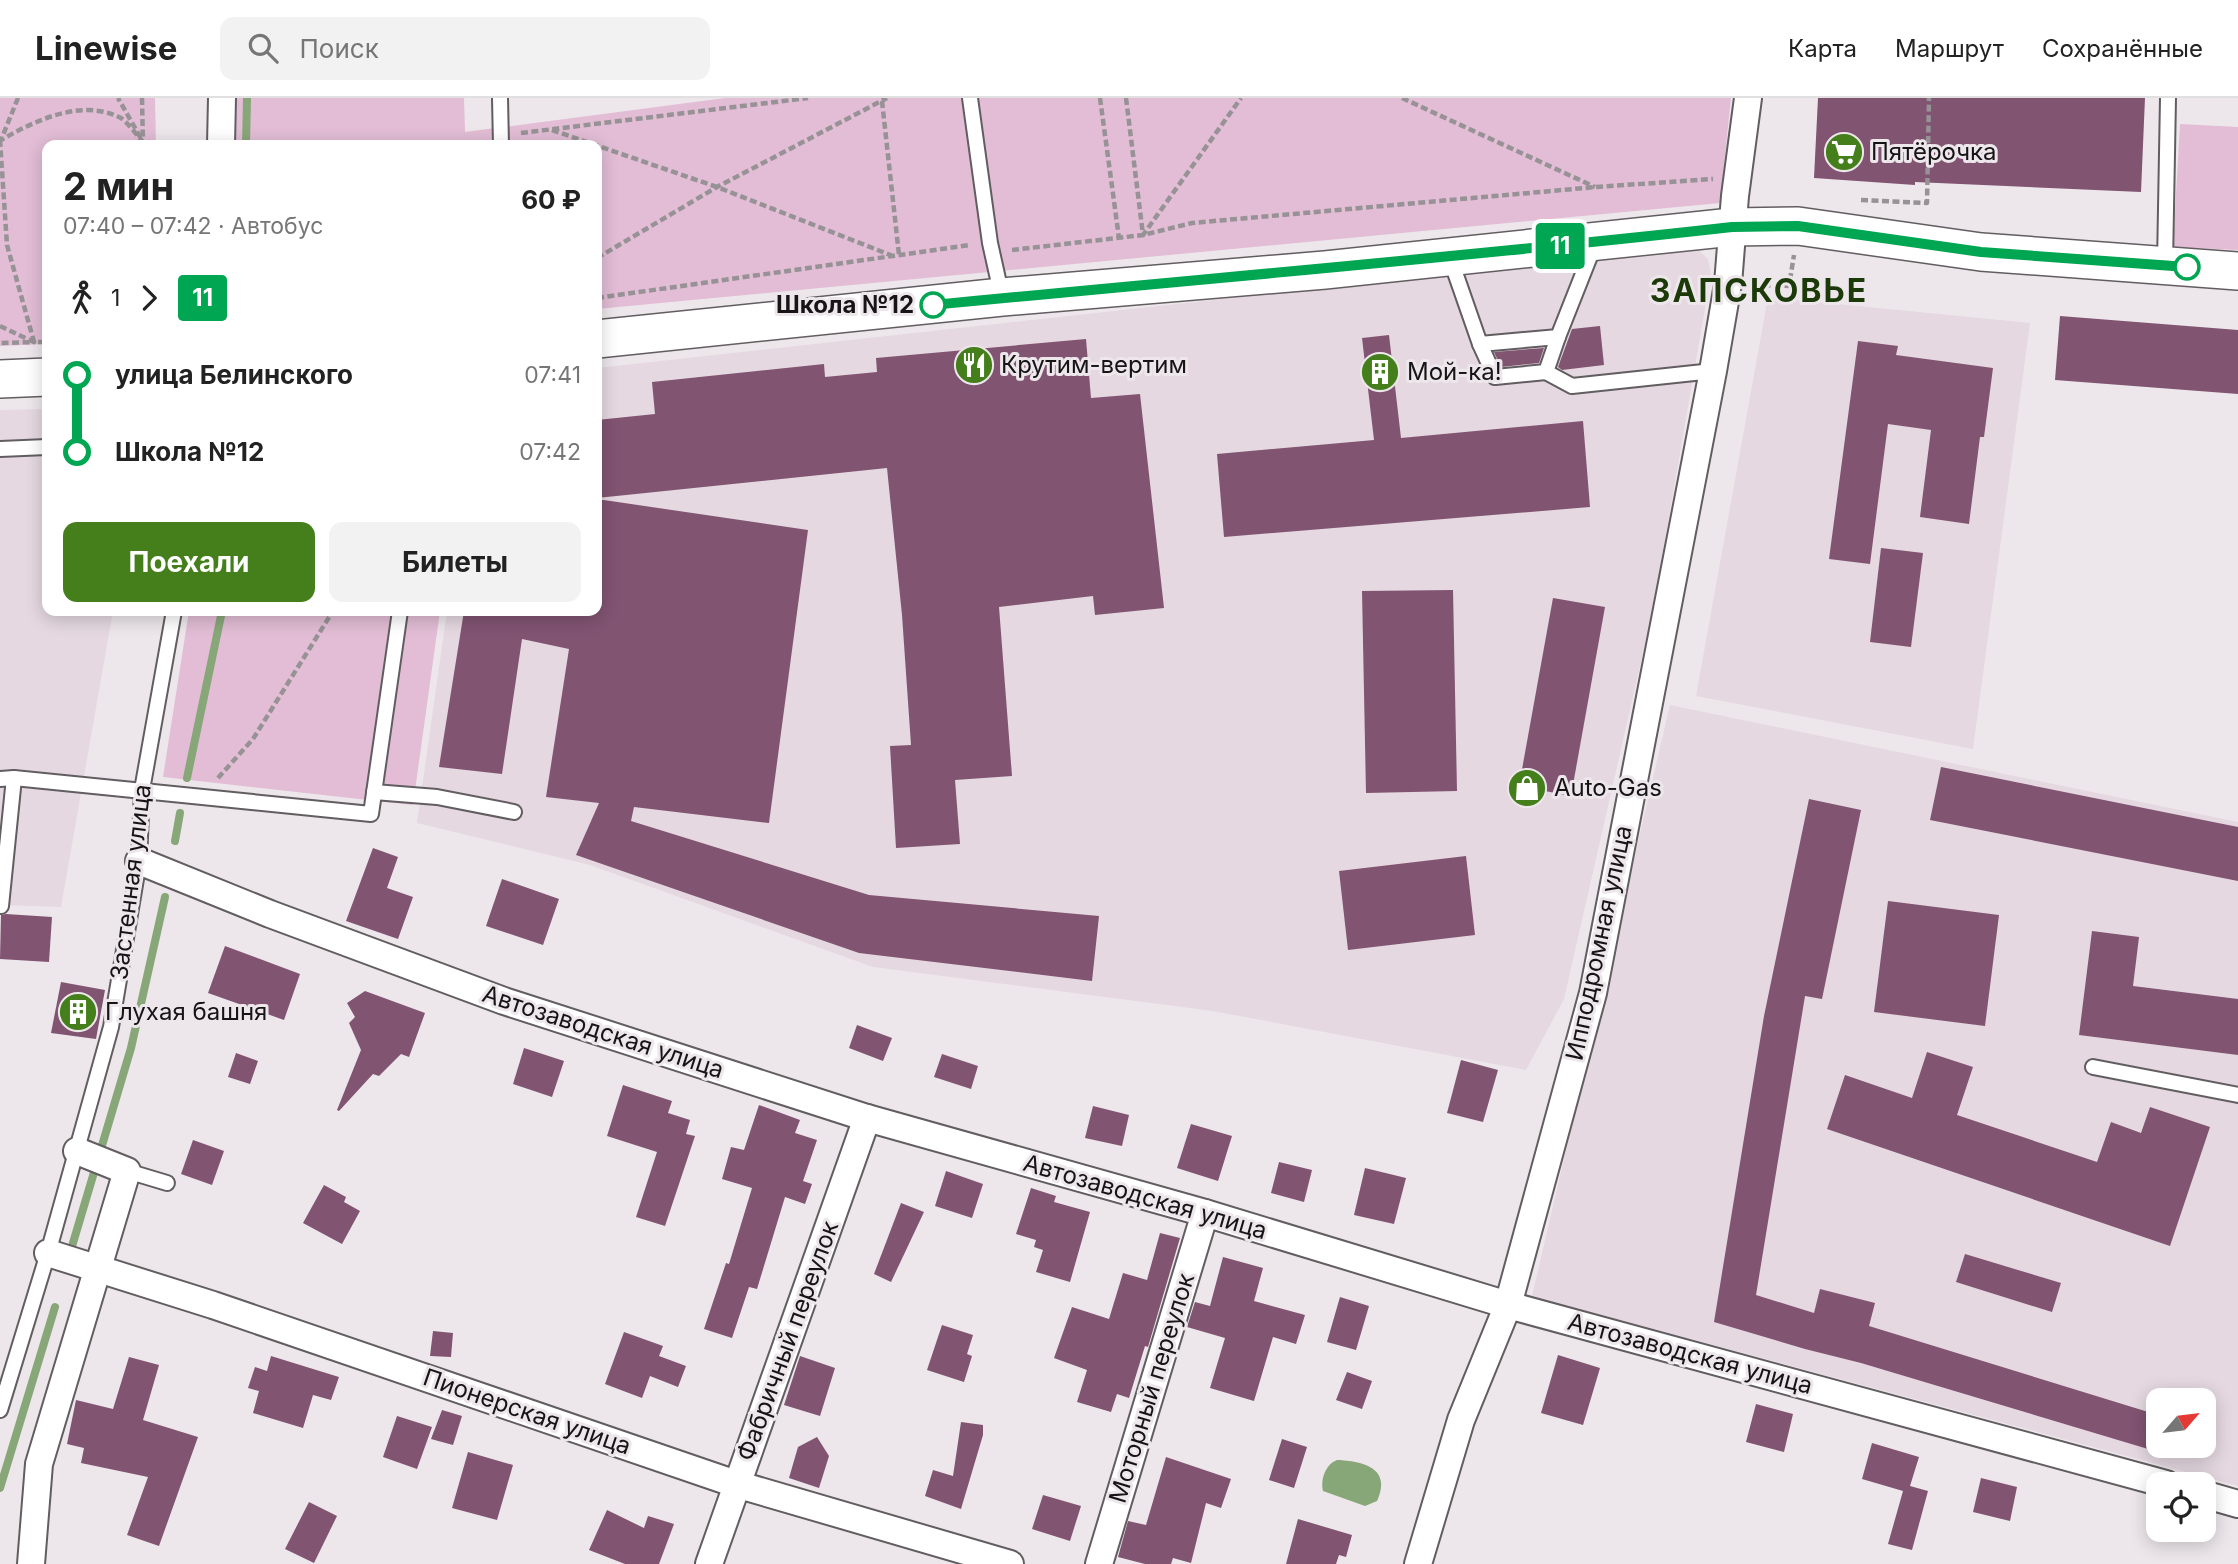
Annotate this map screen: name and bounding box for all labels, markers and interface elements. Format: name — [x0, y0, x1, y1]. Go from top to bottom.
search box — [220, 17, 710, 80]
text: Linewise — [35, 28, 178, 68]
icon: search — [244, 29, 282, 67]
text: Поиск — [300, 33, 379, 64]
text: Карта — [1788, 34, 1857, 63]
text: Маршрут — [1895, 34, 2004, 63]
text: Сохранённые — [2042, 34, 2203, 63]
supermarket icon: Пятёрочка — [1823, 131, 1865, 173]
place label: Пятёрочка — [1871, 137, 1997, 166]
text: 2 мин — [63, 163, 174, 209]
text: 60 ₽ — [521, 184, 581, 215]
text: 07:40 – 07:42 · Автобус — [63, 212, 323, 240]
line badge: 11 — [1528, 223, 1592, 269]
text: 11 — [1550, 231, 1570, 260]
unlabelled marker — [2174, 254, 2200, 280]
district label: ЗАПСКОВЬЕ — [1650, 271, 1868, 310]
icon: walk — [63, 279, 101, 317]
icon: forward — [130, 279, 168, 317]
text: 11 — [192, 283, 213, 312]
text: 1 — [111, 284, 120, 312]
place label: Школа №12 — [776, 290, 914, 319]
marker: Школа №12 — [920, 292, 946, 318]
restaurant icon: Крутим-вертим — [953, 344, 995, 386]
place label: Крутим-вертим — [1001, 350, 1187, 379]
building icon: Мой-ка! — [1359, 351, 1401, 393]
place label: Мой-ка! — [1407, 357, 1502, 386]
text: улица Белинского — [115, 359, 353, 390]
text: 07:41 — [524, 361, 581, 389]
text: Школа №12 — [115, 436, 264, 467]
text: 07:42 — [519, 438, 581, 466]
button: Поехали — [63, 522, 315, 602]
button: Билеты — [329, 522, 581, 602]
shop icon: Auto-Gas — [1506, 767, 1548, 809]
place label: Auto-Gas — [1554, 773, 1662, 802]
street label: Застенная улица — [104, 782, 157, 981]
street label: Ипподромная улица — [1559, 823, 1638, 1063]
street label: Автозаводская улица — [479, 979, 728, 1084]
building icon: Глухая башня — [57, 991, 99, 1033]
place label: Глухая башня — [105, 997, 267, 1026]
street label: Автозаводская улица — [1020, 1148, 1270, 1245]
street label: Фабричный переулок — [731, 1217, 844, 1465]
street label: Моторный переулок — [1103, 1269, 1200, 1506]
street label: Автозаводская улица — [1565, 1307, 1816, 1400]
street label: Пионерская улица — [419, 1362, 635, 1461]
north arrow — [2146, 1388, 2216, 1458]
map controls — [2146, 1388, 2216, 1542]
button: locate — [2146, 1472, 2216, 1542]

